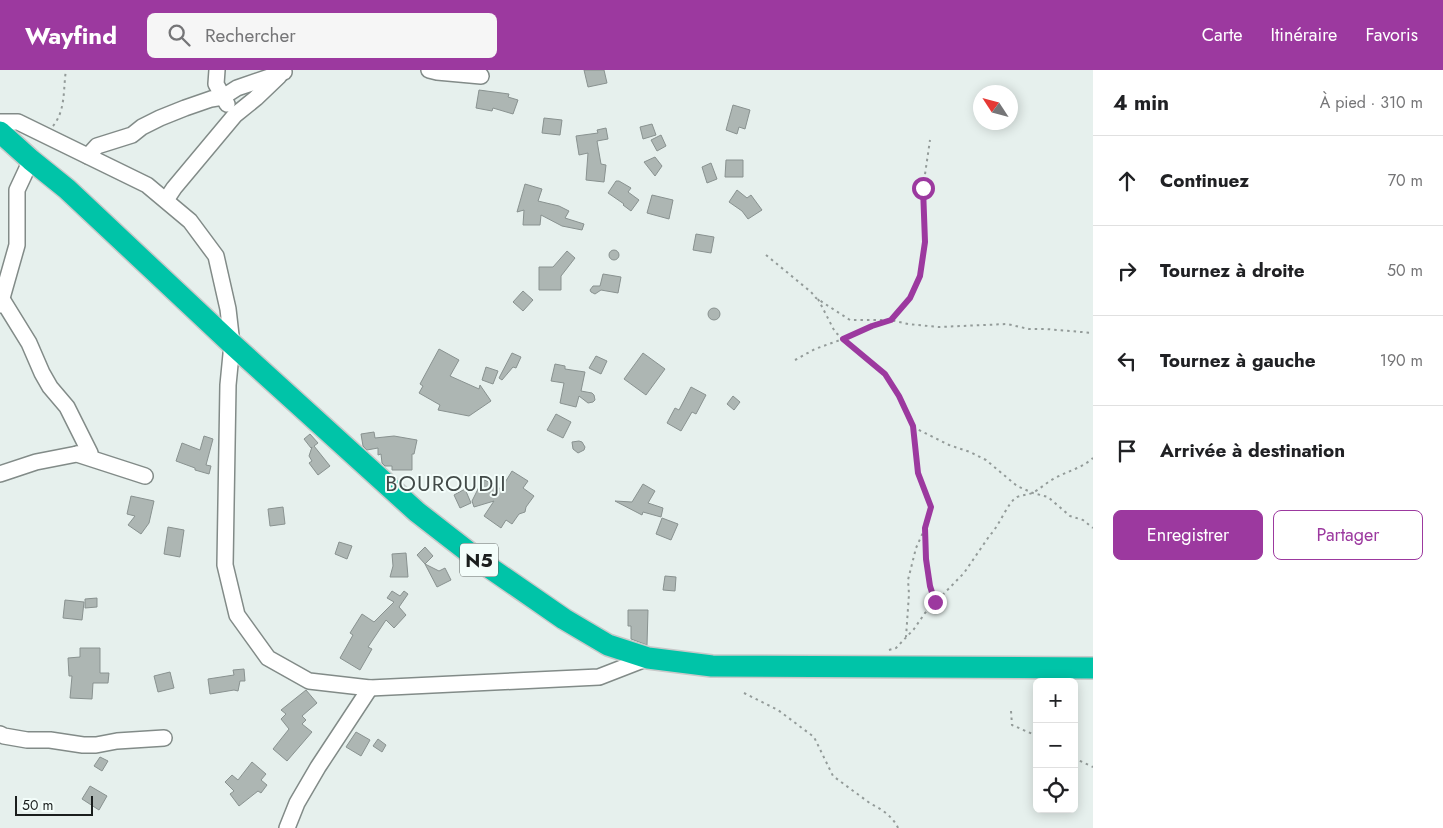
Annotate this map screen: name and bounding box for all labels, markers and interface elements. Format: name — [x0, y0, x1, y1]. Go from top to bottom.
search box — [147, 13, 497, 58]
text: Wayfind — [25, 18, 117, 53]
icon: search — [165, 21, 193, 49]
text: Rechercher — [205, 22, 296, 49]
text: Carte — [1202, 22, 1243, 48]
text: Itinéraire — [1271, 22, 1337, 48]
text: Favoris — [1365, 22, 1418, 48]
north arrow — [973, 85, 1018, 130]
text: 4 min — [1113, 88, 1169, 118]
text: À pied · 310 m — [1320, 91, 1423, 114]
icon: ahead — [1113, 167, 1141, 195]
text: Continuez — [1160, 167, 1249, 194]
text: 70 m — [1388, 169, 1423, 192]
route start — [912, 177, 935, 200]
icon: right — [1113, 257, 1141, 285]
text: Tournez à droite — [1160, 257, 1305, 284]
text: 50 m — [1387, 259, 1423, 282]
icon: left — [1113, 347, 1141, 375]
text: Tournez à gauche — [1160, 347, 1316, 374]
text: 190 m — [1380, 349, 1423, 372]
icon: arrive — [1113, 437, 1141, 465]
text: Arrivée à destination — [1160, 437, 1345, 464]
district label: BOUROUDJI — [385, 467, 507, 499]
button: Enregistrer — [1113, 510, 1263, 560]
button: Partager — [1273, 510, 1423, 560]
road number: N5 — [460, 544, 498, 576]
route end — [924, 591, 947, 614]
map controls — [1033, 678, 1078, 813]
button: + — [1033, 678, 1078, 723]
button: − — [1033, 723, 1078, 768]
button: locate — [1033, 768, 1078, 813]
scale bar — [15, 793, 92, 816]
text: 50 m — [22, 795, 53, 815]

